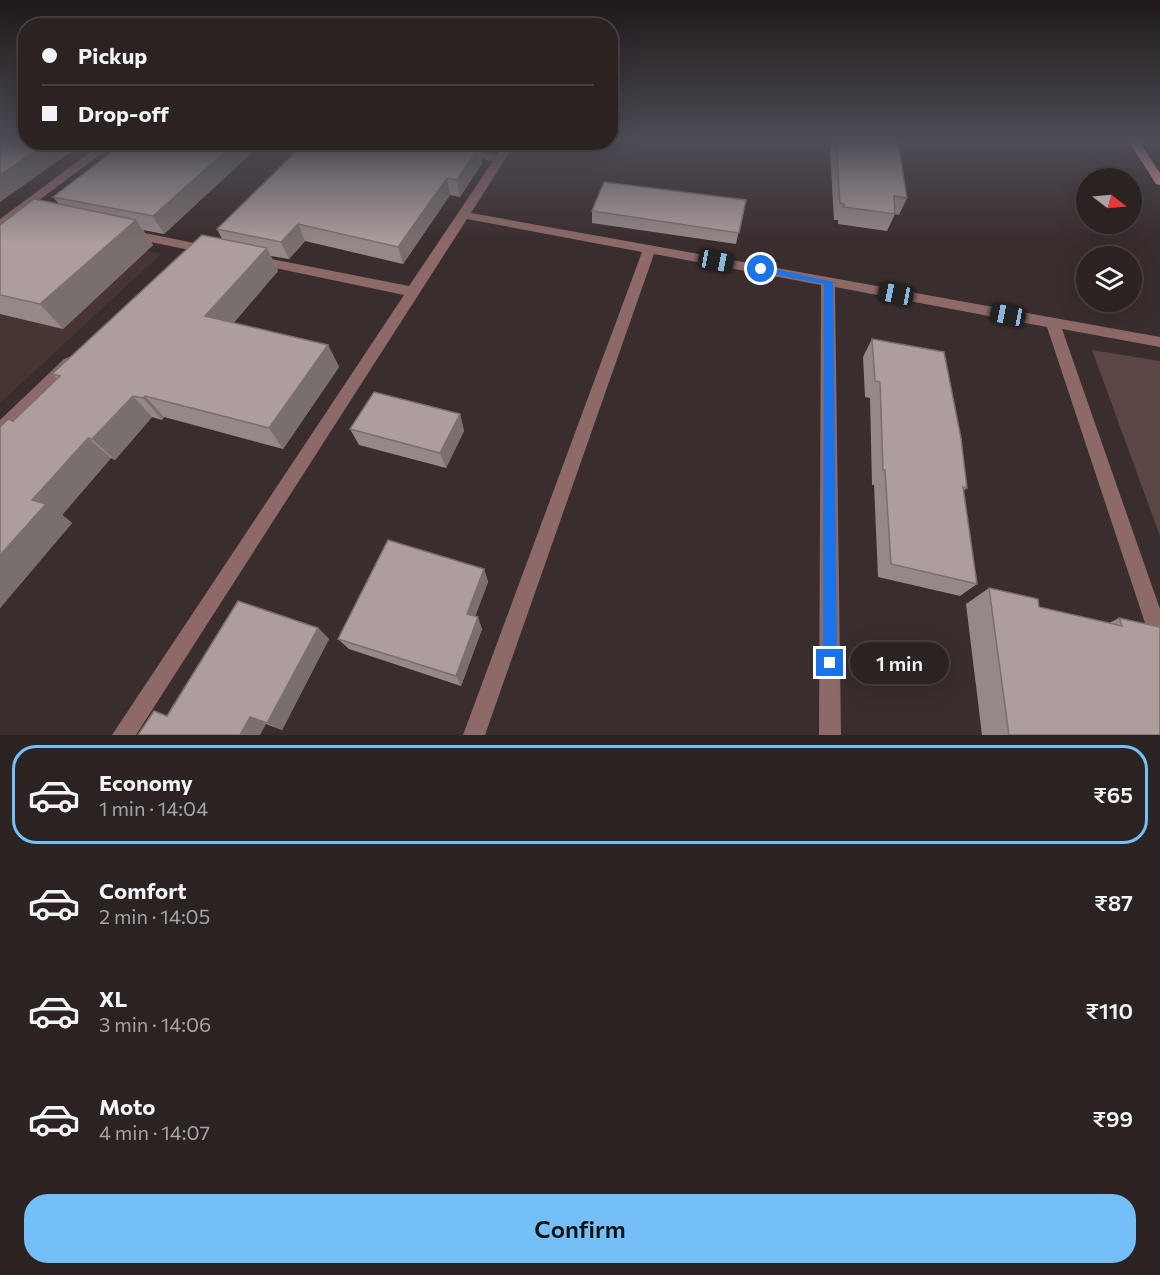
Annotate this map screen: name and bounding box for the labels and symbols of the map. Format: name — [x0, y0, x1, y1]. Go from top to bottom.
north arrow — [1076, 168, 1142, 234]
car — [697, 249, 735, 273]
route start — [747, 255, 774, 282]
car — [877, 282, 915, 306]
car — [989, 303, 1027, 327]
callout: 1 min — [851, 642, 950, 684]
route end — [816, 649, 843, 676]

